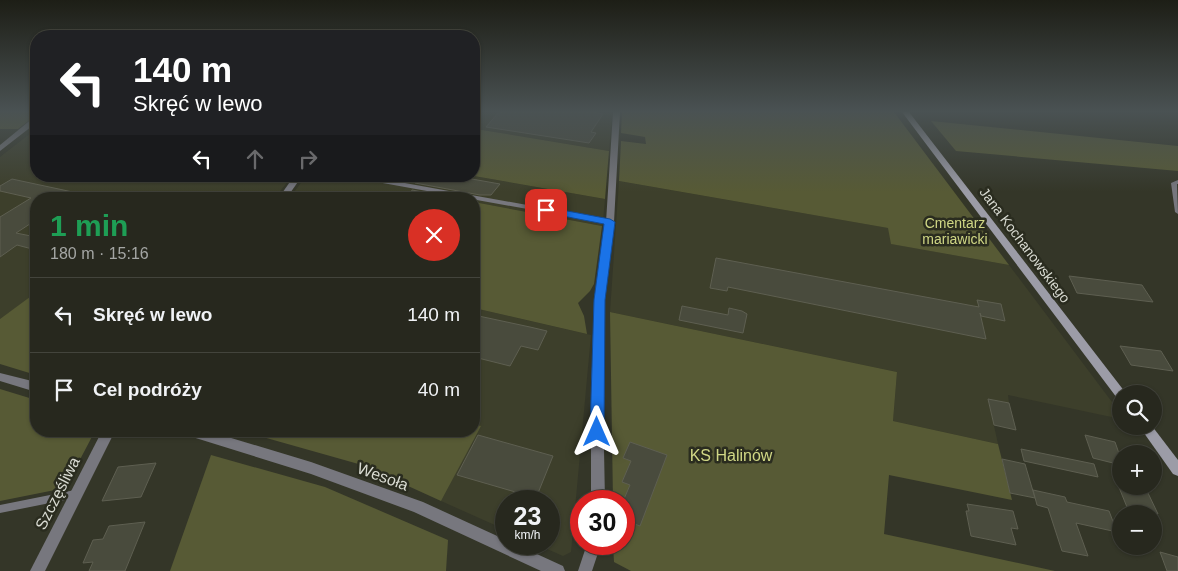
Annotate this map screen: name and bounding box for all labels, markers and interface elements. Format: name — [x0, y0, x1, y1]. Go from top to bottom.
icon: left — [50, 50, 115, 115]
text: 140 m — [133, 50, 232, 89]
text: Skręć w lewo — [133, 91, 263, 116]
icon: left — [188, 145, 216, 173]
icon: ahead — [241, 145, 269, 173]
icon: right — [294, 145, 322, 173]
street label: Jana Kochanowskiego — [976, 184, 1074, 306]
pin — [525, 189, 567, 231]
icon: arrive — [532, 196, 560, 224]
text: 1 min — [50, 209, 128, 242]
button: close — [408, 209, 460, 261]
park label: Cmentarz mariawicki — [922, 215, 988, 247]
text: 180 m · 15:16 — [50, 245, 149, 262]
icon: left — [50, 301, 78, 329]
text: Skręć w lewo — [93, 304, 212, 325]
text: 140 m — [407, 304, 460, 325]
icon: arrive — [50, 376, 78, 404]
text: Cel podróży — [93, 379, 202, 400]
text: 40 m — [418, 379, 460, 400]
map controls — [1112, 385, 1162, 555]
button: search — [1112, 385, 1162, 435]
position arrow — [570, 405, 622, 457]
button: + — [1112, 445, 1162, 495]
park label: KS Halinów — [690, 447, 773, 464]
street label: Szczęśliwa — [32, 454, 83, 532]
street label: Wesoła — [355, 459, 411, 494]
speed limit sign: 30 — [570, 490, 635, 555]
text: 23 — [514, 502, 541, 530]
button: − — [1112, 505, 1162, 555]
text: km/h — [514, 528, 541, 542]

